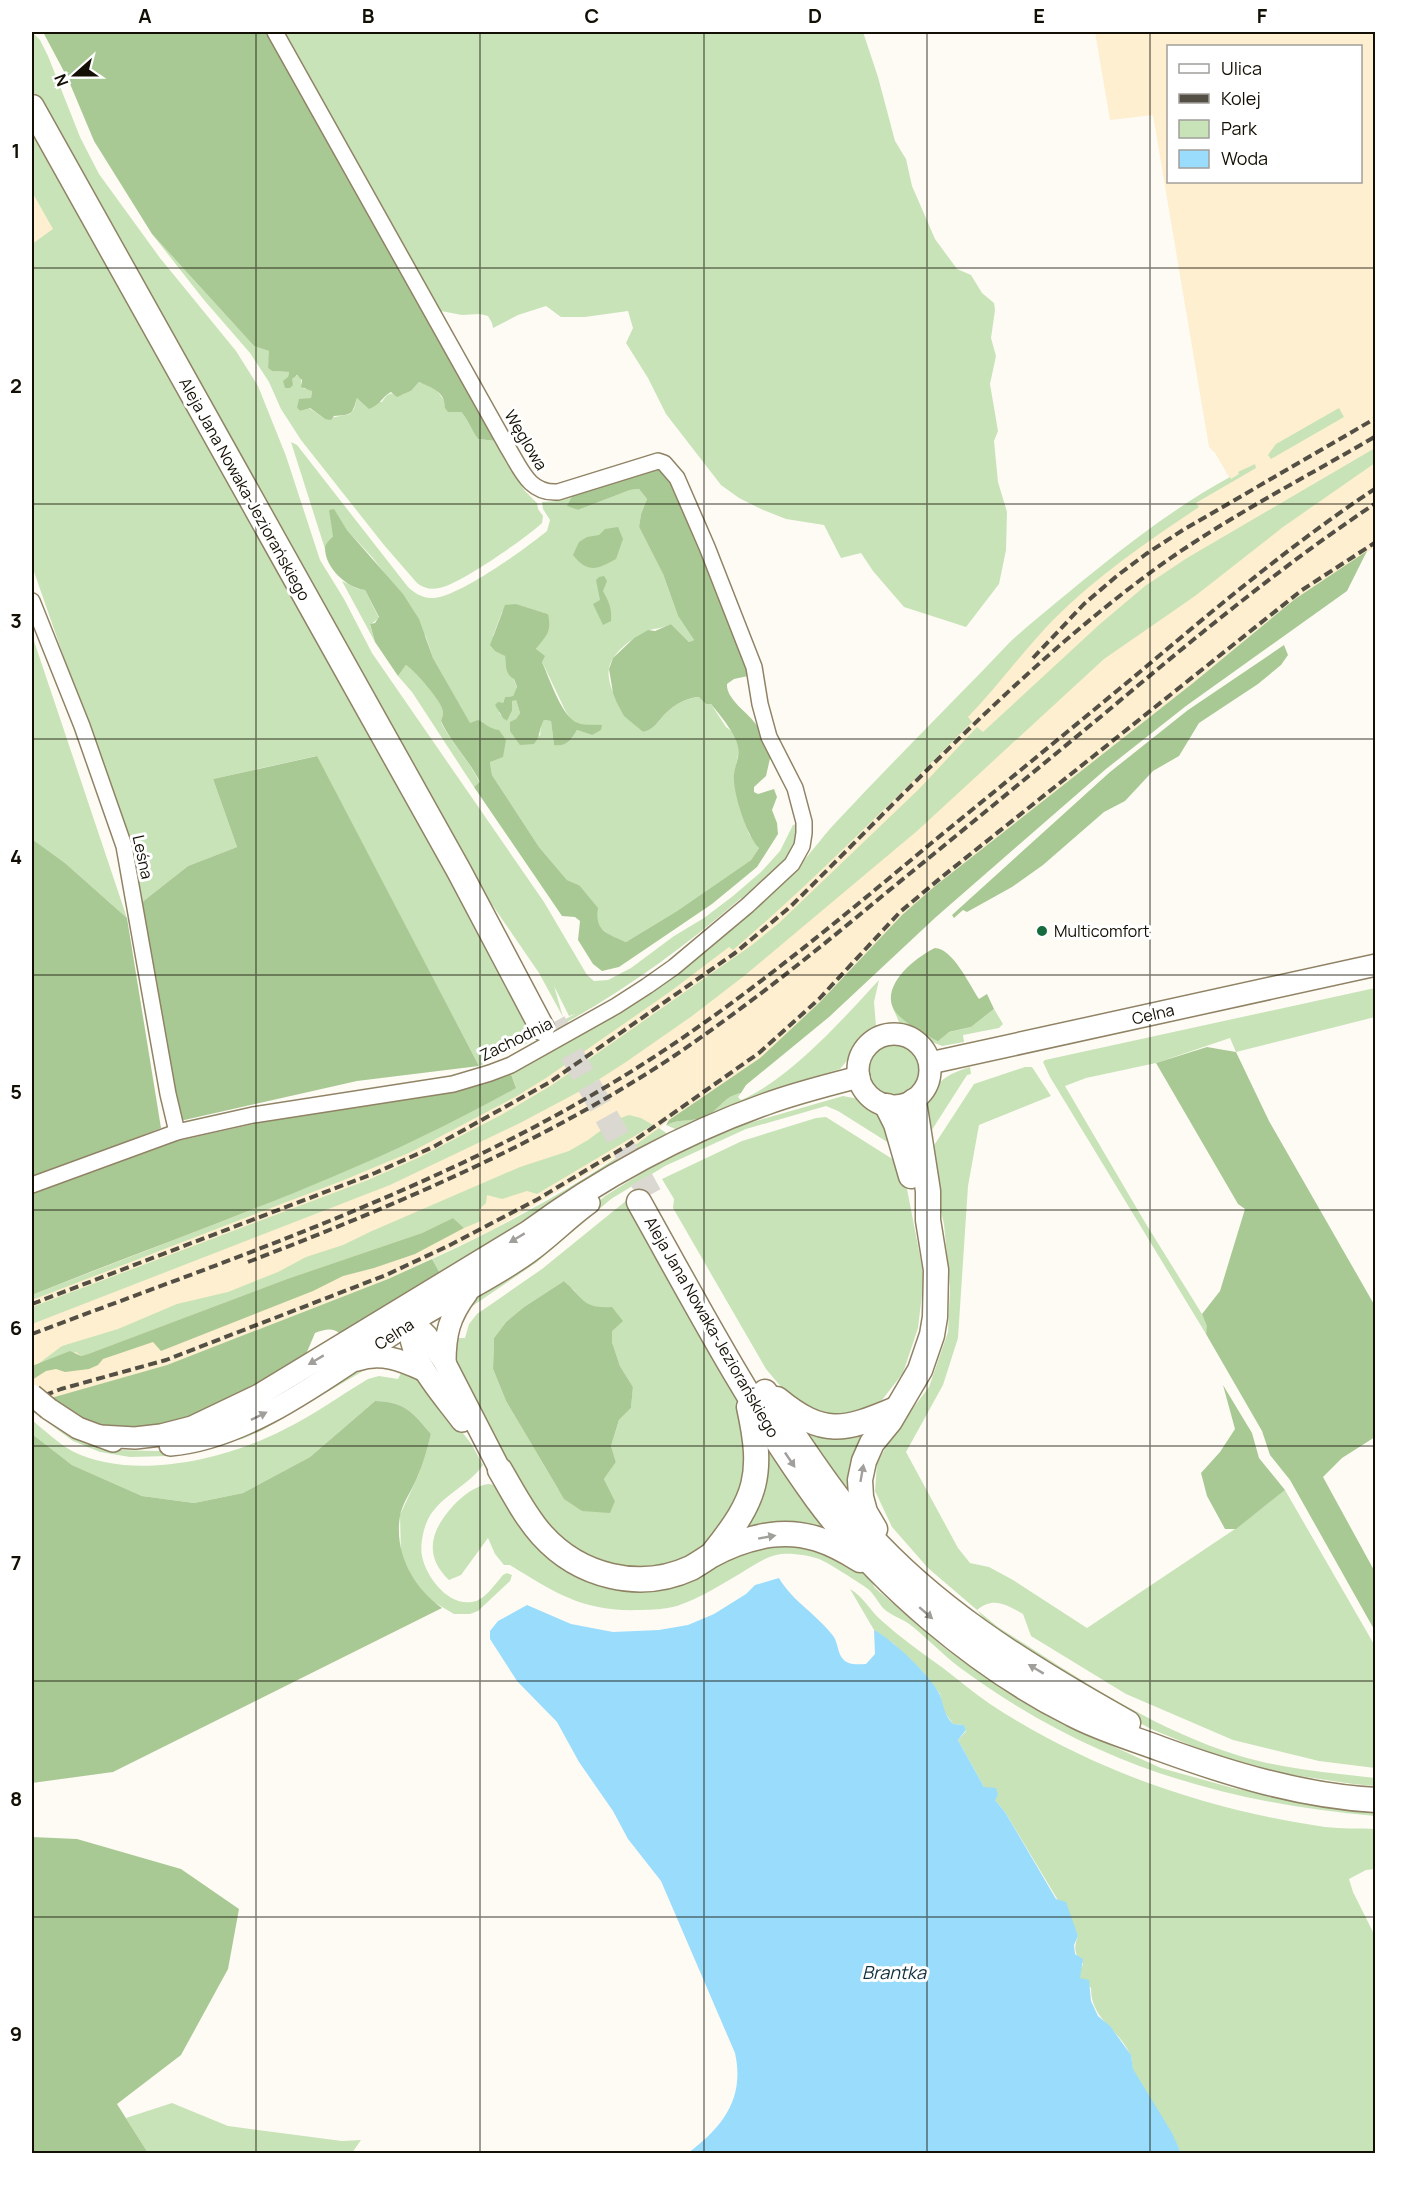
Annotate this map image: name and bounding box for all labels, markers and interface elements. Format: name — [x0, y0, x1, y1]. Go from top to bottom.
text: A — [138, 2, 152, 29]
text: B — [362, 2, 375, 29]
text: C — [585, 2, 599, 29]
text: D — [808, 2, 822, 29]
text: E — [1033, 2, 1045, 29]
text: F — [1257, 2, 1268, 29]
north arrow — [45, 45, 105, 105]
legend — [1167, 45, 1362, 183]
text: Ulica — [1221, 56, 1262, 80]
text: N — [49, 71, 73, 90]
text: Kolej — [1221, 86, 1261, 110]
text: Park — [1221, 116, 1258, 140]
text: 1 — [12, 137, 20, 164]
text: Woda — [1221, 146, 1268, 170]
text: 2 — [10, 372, 22, 399]
street label: Aleja Jana Nowaka-Jeziorańskiego — [174, 374, 316, 604]
street label: Węglowa — [499, 406, 553, 474]
text: 3 — [10, 607, 22, 634]
street label: Leśna — [128, 833, 158, 881]
text: 4 — [10, 843, 22, 870]
place label: Multicomfort — [1054, 920, 1149, 942]
marker: Multicomfort — [1035, 924, 1049, 938]
street label: Celna — [1130, 998, 1176, 1030]
street label: Zachodnia — [476, 1012, 556, 1066]
text: 5 — [10, 1078, 22, 1105]
street label: Aleja Jana Nowaka-Jeziorańskiego — [640, 1213, 784, 1441]
one-way arrow — [508, 1233, 525, 1243]
street label: Celna — [370, 1313, 418, 1355]
text: 6 — [10, 1314, 22, 1341]
one-way arrow — [308, 1355, 324, 1366]
one-way arrow — [251, 1412, 268, 1421]
one-way arrow — [784, 1451, 796, 1467]
one-way arrow — [858, 1464, 867, 1483]
one-way arrow — [757, 1532, 776, 1541]
text: 7 — [11, 1549, 21, 1576]
one-way arrow — [918, 1606, 933, 1619]
one-way arrow — [1028, 1664, 1044, 1675]
text: 8 — [10, 1785, 22, 1812]
water label: Brantka — [862, 1960, 927, 1984]
text: 9 — [10, 2020, 22, 2047]

